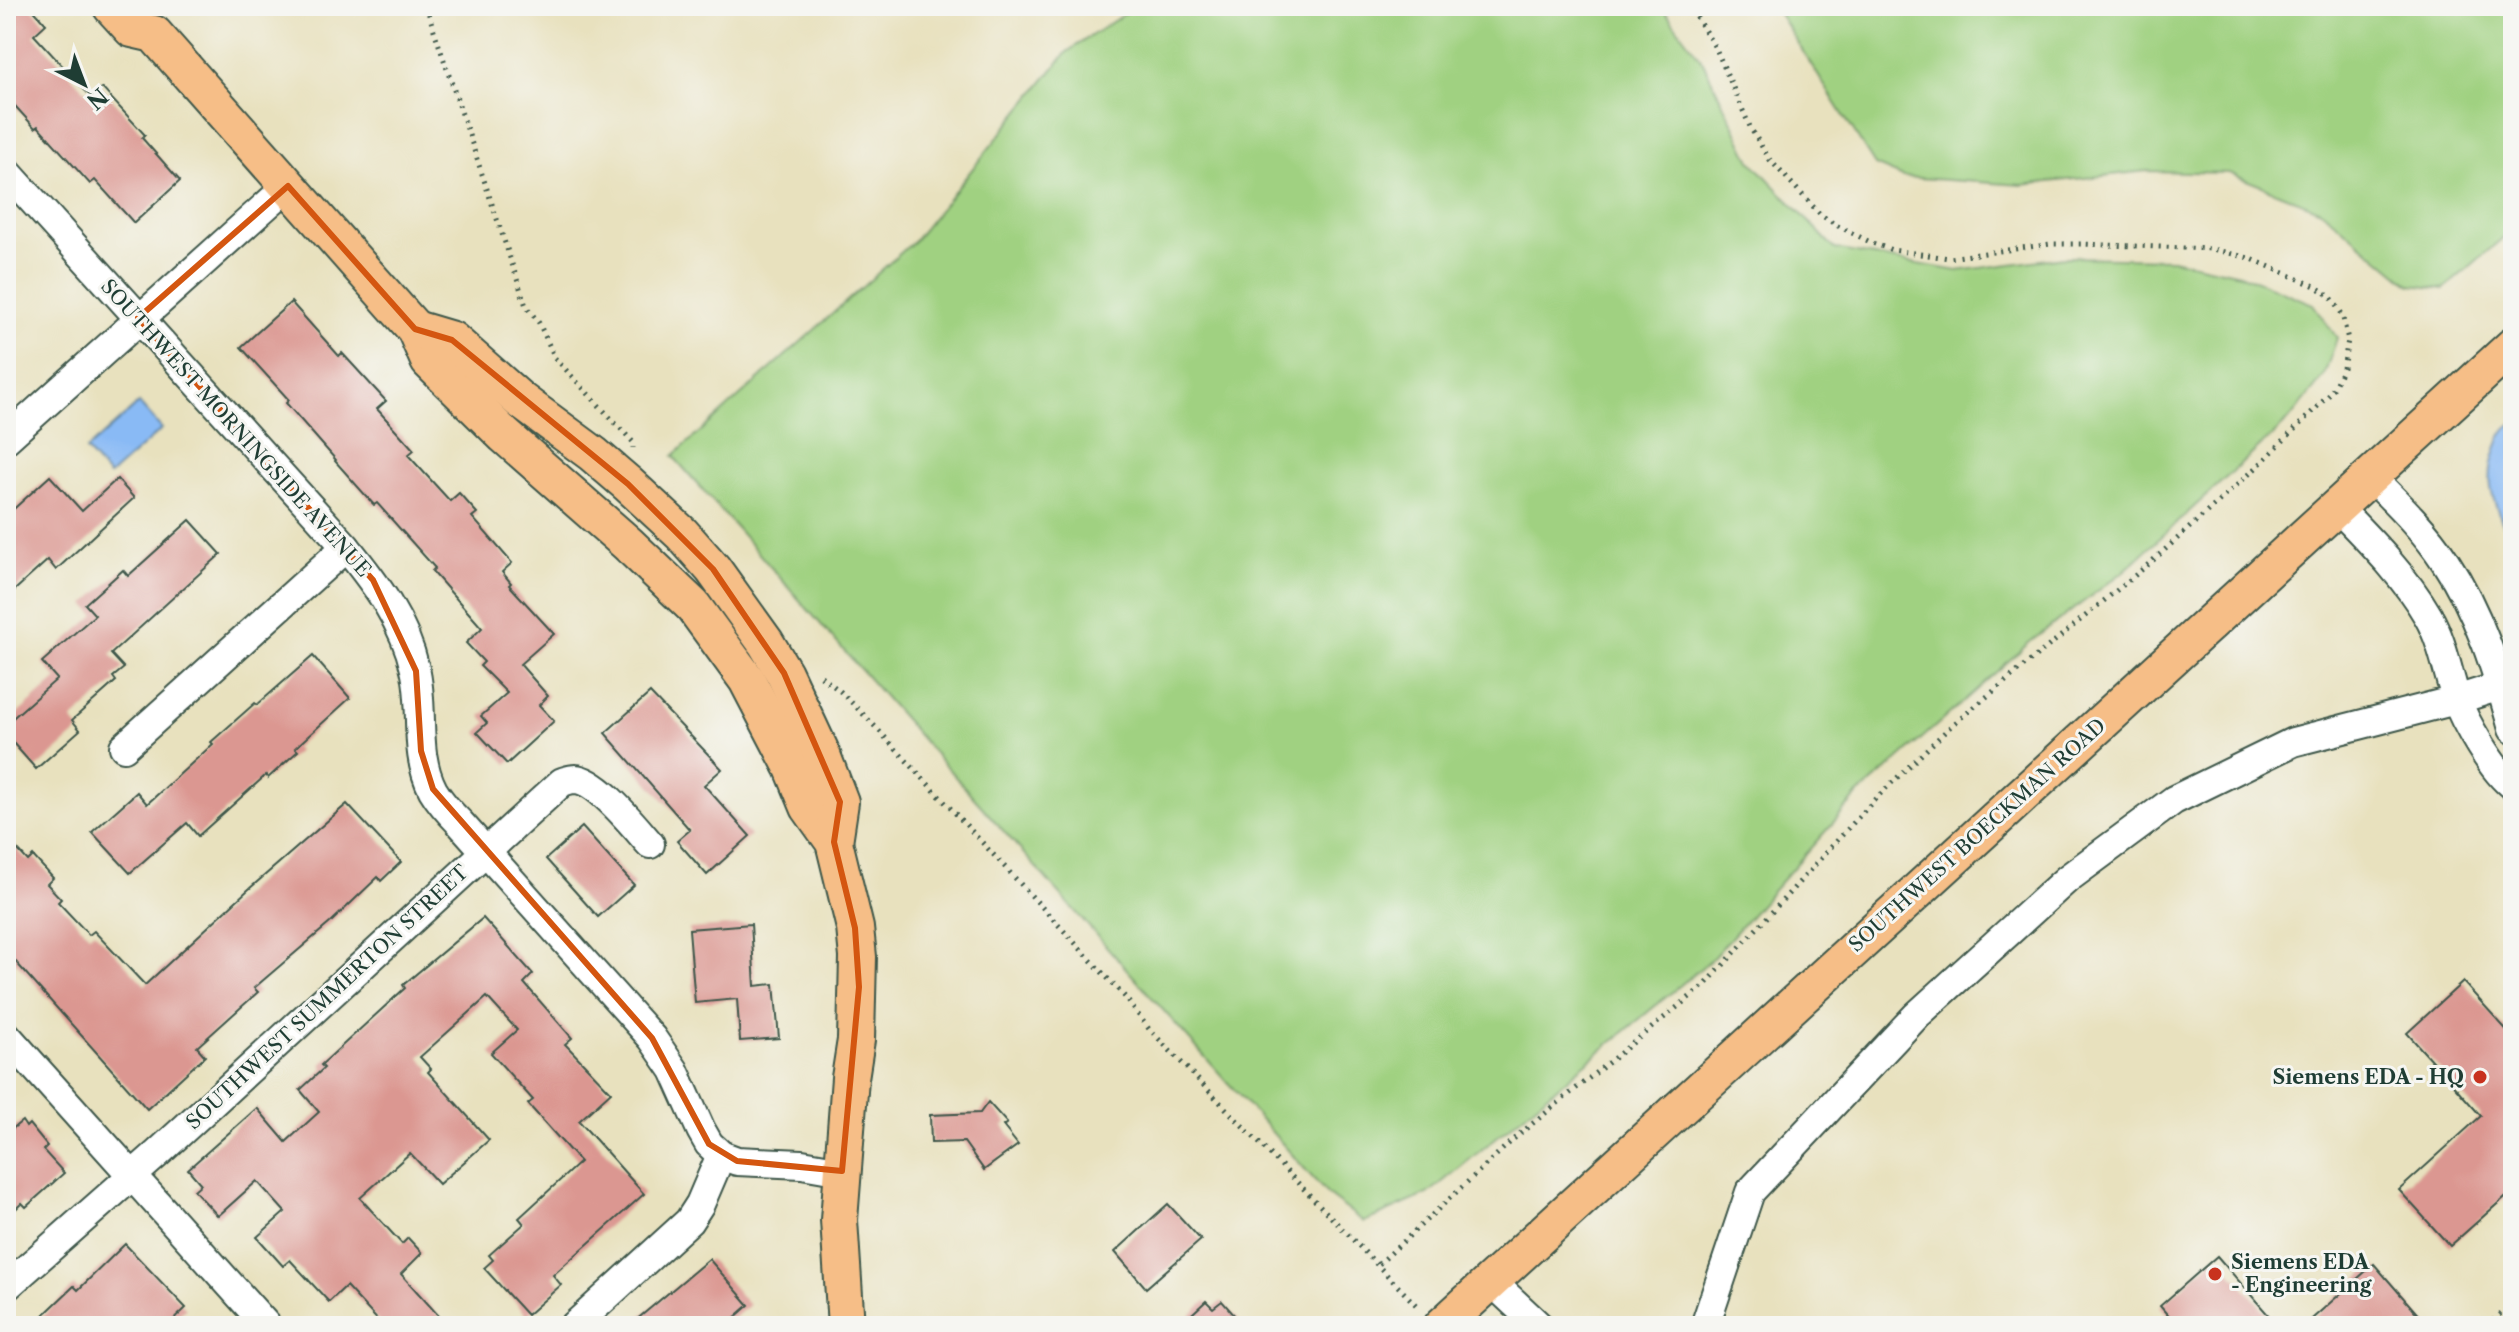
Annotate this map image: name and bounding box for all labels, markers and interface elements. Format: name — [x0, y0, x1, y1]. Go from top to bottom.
north arrow — [44, 44, 124, 124]
text: N — [81, 82, 113, 115]
street label: SOUTHWEST MORNINGSIDE AVENUE — [96, 274, 376, 582]
street label: SOUTHWEST BOECKMAN ROAD — [1844, 713, 2110, 957]
street label: SOUTHWEST SUMMERTON STREET — [181, 860, 473, 1134]
place label: Siemens EDA - HQ — [2272, 1065, 2464, 1089]
marker: Siemens EDA - HQ — [2471, 1068, 2489, 1086]
place label: Siemens EDA - Engineering — [2231, 1250, 2372, 1297]
marker: Siemens EDA - Engineering — [2206, 1265, 2224, 1283]

